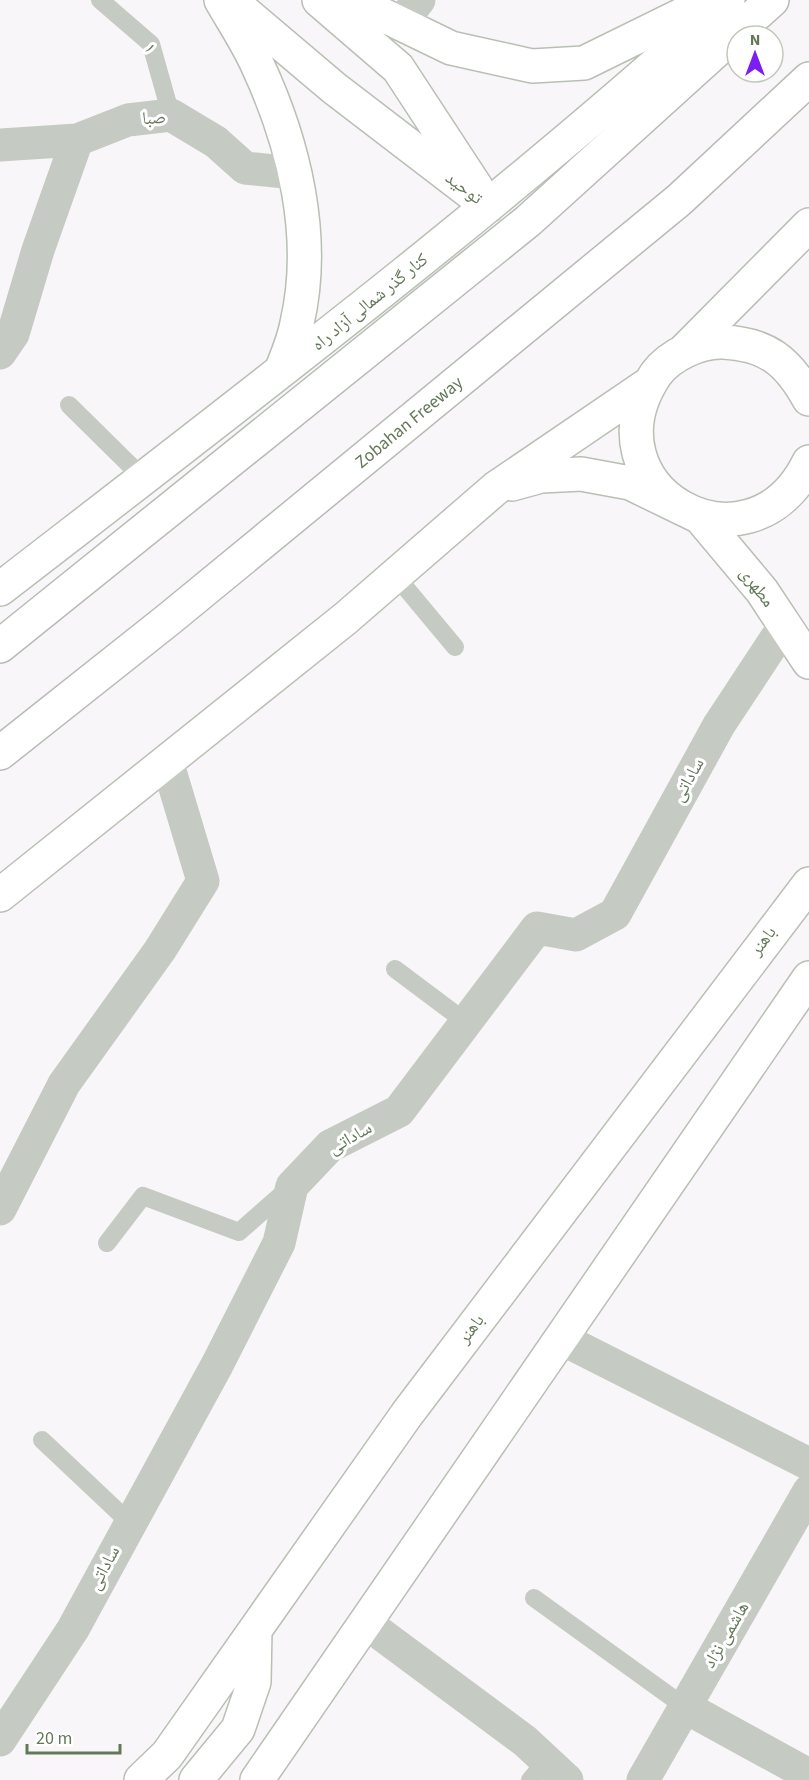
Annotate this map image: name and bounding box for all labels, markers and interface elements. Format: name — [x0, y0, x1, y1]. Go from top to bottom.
north arrow — [725, 24, 785, 84]
text: N — [750, 29, 760, 51]
street label: ۱ — [137, 38, 163, 58]
street label: صبا — [141, 105, 167, 131]
street label: توحید — [440, 166, 488, 210]
street label: کنار گذر شمالی آزاد راه — [307, 247, 434, 357]
street label: Zobahan Freeway — [349, 370, 469, 474]
street label: مطهری — [734, 562, 780, 612]
street label: ساداتی — [666, 754, 710, 806]
street label: باهنر — [743, 921, 782, 962]
street label: ساداتی — [324, 1116, 376, 1160]
street label: باهنر — [451, 1309, 490, 1350]
street label: ساداتی — [82, 1542, 126, 1594]
street label: هاشمی نژاد — [697, 1597, 755, 1673]
scale bar — [27, 1717, 120, 1755]
text: 20 m — [36, 1726, 72, 1751]

